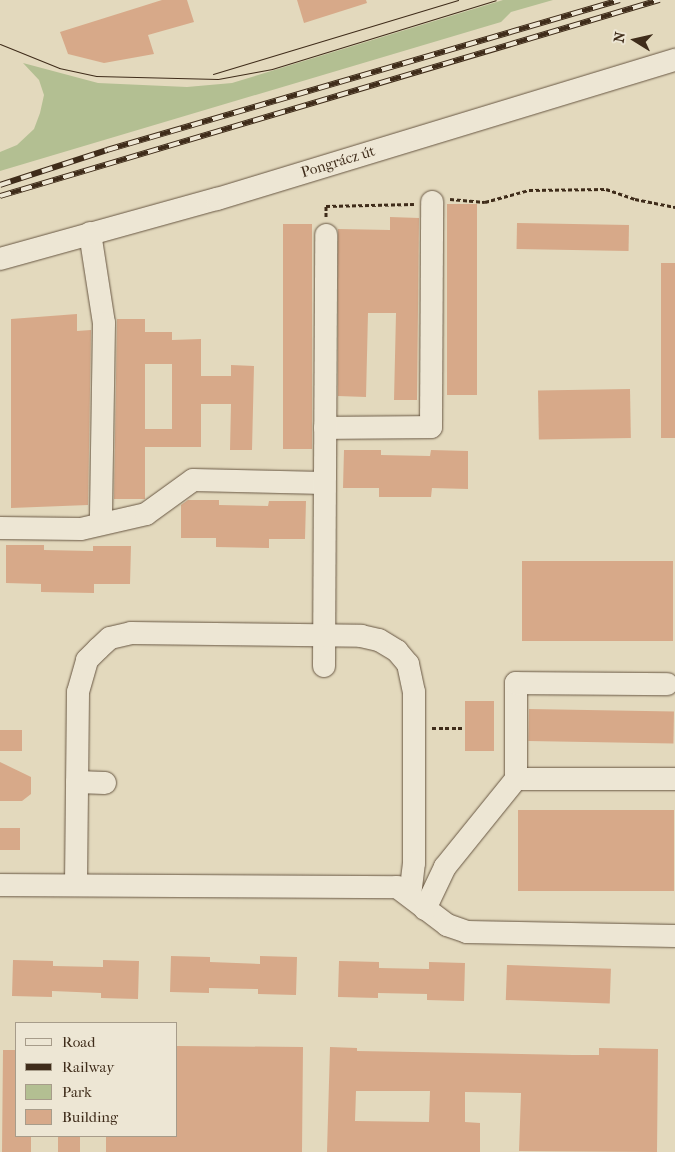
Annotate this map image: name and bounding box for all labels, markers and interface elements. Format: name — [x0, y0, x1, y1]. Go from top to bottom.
north arrow — [610, 15, 660, 65]
text: N — [610, 31, 629, 44]
street label: Pongrácz út — [299, 142, 377, 182]
legend — [15, 1022, 178, 1137]
text: Road — [62, 1033, 95, 1051]
text: Railway — [62, 1058, 114, 1076]
text: Park — [62, 1083, 92, 1101]
text: Building — [62, 1108, 118, 1126]

